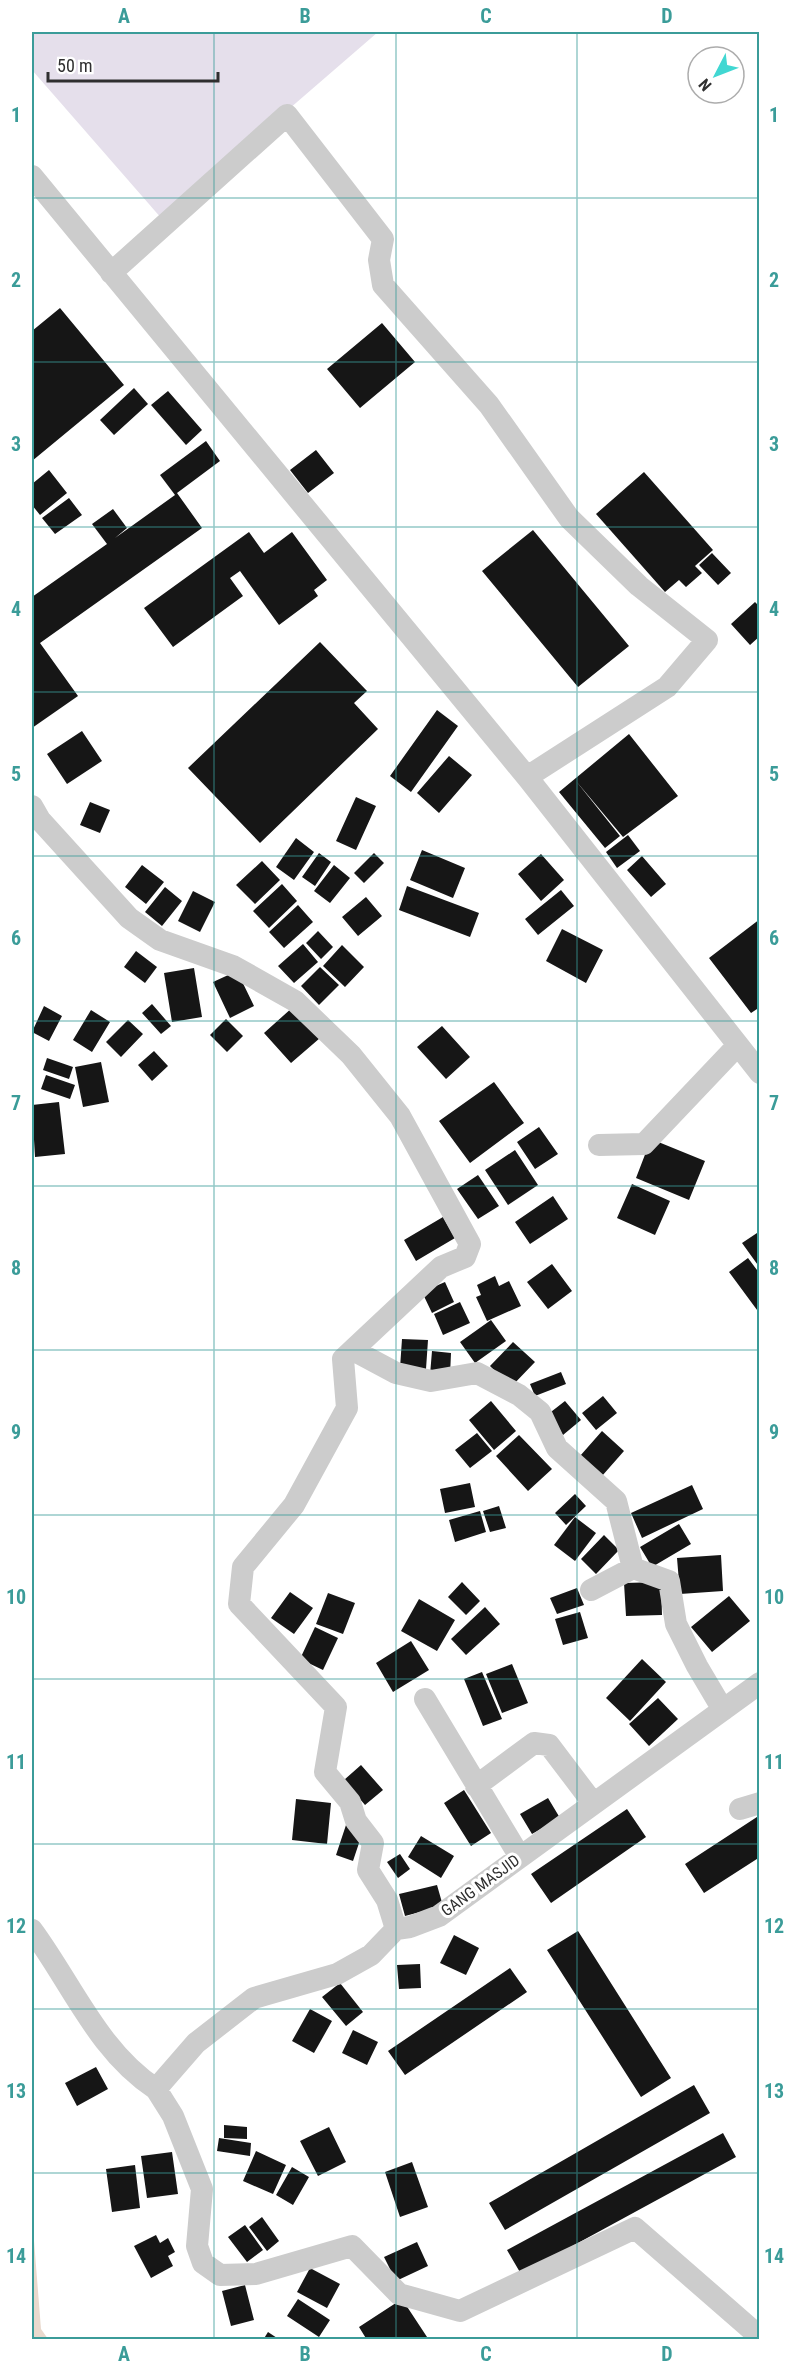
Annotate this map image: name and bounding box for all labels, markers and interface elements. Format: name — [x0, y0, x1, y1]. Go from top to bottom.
text: A — [118, 4, 130, 28]
text: B — [299, 4, 311, 28]
text: C — [480, 4, 492, 28]
text: D — [661, 4, 673, 28]
scale bar — [48, 45, 218, 83]
north arrow — [686, 45, 746, 105]
text: 50 m — [57, 55, 92, 76]
text: N — [695, 75, 716, 95]
text: 1 — [11, 103, 21, 127]
text: 1 — [769, 103, 779, 127]
text: 2 — [11, 268, 21, 292]
text: 2 — [769, 268, 779, 292]
text: 3 — [11, 432, 21, 456]
text: 3 — [769, 432, 779, 456]
text: 4 — [11, 597, 21, 621]
text: 4 — [769, 597, 779, 621]
text: 5 — [11, 762, 21, 786]
text: 5 — [769, 762, 779, 786]
text: 6 — [11, 926, 21, 950]
text: 6 — [769, 926, 779, 950]
text: 7 — [11, 1091, 21, 1115]
text: 7 — [769, 1091, 779, 1115]
text: 8 — [11, 1256, 21, 1280]
text: 8 — [769, 1256, 779, 1280]
text: 9 — [11, 1420, 21, 1444]
text: 9 — [769, 1420, 779, 1444]
text: 10 — [6, 1585, 26, 1609]
text: 10 — [764, 1585, 784, 1609]
text: 11 — [6, 1750, 26, 1774]
text: 11 — [764, 1750, 784, 1774]
street label: GANG MASJID — [437, 1851, 523, 1920]
text: 12 — [6, 1914, 26, 1938]
text: 12 — [764, 1914, 784, 1938]
text: 13 — [6, 2079, 26, 2103]
text: 13 — [764, 2079, 784, 2103]
text: 14 — [6, 2244, 26, 2268]
text: 14 — [764, 2244, 784, 2268]
text: A — [118, 2342, 130, 2366]
text: B — [299, 2342, 311, 2366]
text: C — [480, 2342, 492, 2366]
text: D — [661, 2342, 673, 2366]

